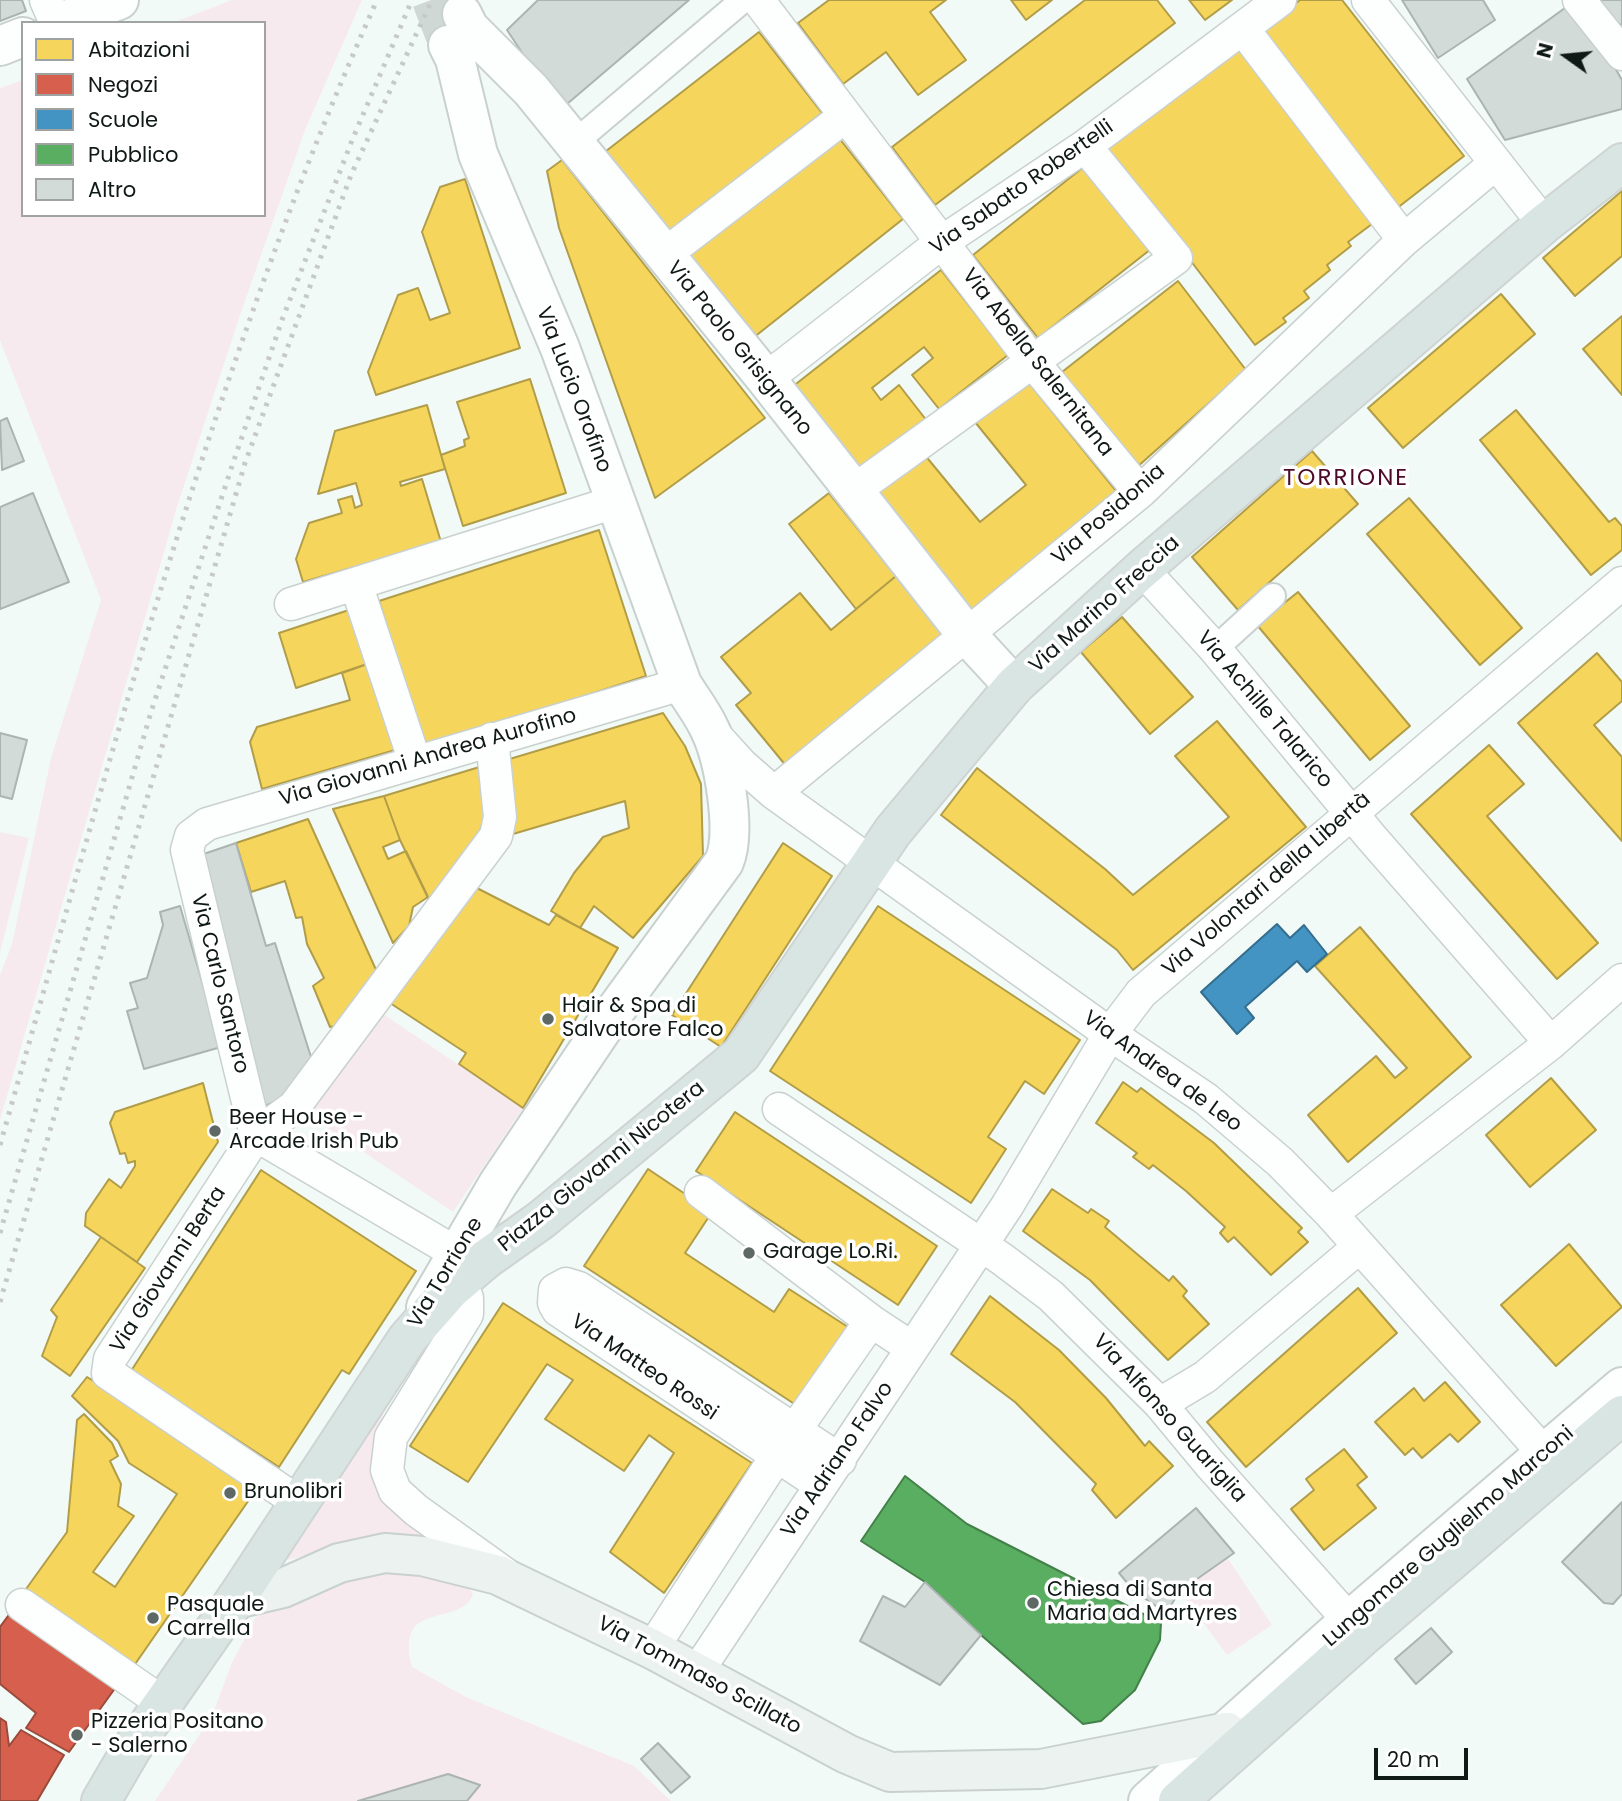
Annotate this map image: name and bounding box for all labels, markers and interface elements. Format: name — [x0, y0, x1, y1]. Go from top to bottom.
legend — [21, 21, 266, 217]
north arrow — [1531, 21, 1601, 91]
text: Abitazioni — [88, 35, 190, 64]
text: N — [1530, 40, 1560, 61]
text: Negozi — [88, 70, 158, 99]
text: Scuole — [88, 105, 158, 134]
street label: Via Sabato Robertelli — [925, 115, 1119, 261]
text: Pubblico — [88, 140, 179, 169]
text: Altro — [88, 175, 136, 204]
street label: Via Paolo Grisignano — [661, 257, 817, 441]
street label: Via Abella Salernitana — [956, 264, 1118, 462]
street label: Via Lucio Orofino — [530, 304, 616, 476]
street label: Via Posidonia — [1047, 459, 1171, 571]
district label: TORRIONE — [1284, 465, 1408, 493]
street label: Via Marino Freccia — [1025, 531, 1185, 679]
street label: Via Achille Talarico — [1191, 626, 1337, 794]
street label: Via Giovanni Andrea Aurofino — [276, 703, 580, 813]
street label: Via Volontari della Libertà — [1158, 788, 1376, 982]
street label: Via Carlo Santoro — [185, 892, 253, 1076]
place label: Hair & Spa di Salvatore Falco — [562, 994, 723, 1044]
street label: Via Andrea de Leo — [1078, 1006, 1246, 1138]
marker: Hair & Spa di Salvatore Falco — [540, 1011, 556, 1027]
street label: Piazza Giovanni Nicotera — [494, 1076, 710, 1258]
place label: Beer House - Arcade Irish Pub — [229, 1106, 399, 1156]
marker: Beer House - Arcade Irish Pub — [207, 1123, 223, 1139]
street label: Via Giovanni Berta — [106, 1182, 232, 1358]
street label: Via Torrione — [403, 1213, 489, 1333]
place label: Garage Lo.Ri. — [763, 1240, 898, 1266]
marker: Garage Lo.Ri. — [741, 1245, 757, 1261]
street label: Via Matteo Rossi — [566, 1309, 722, 1427]
street label: Via Alfonso Guariglia — [1087, 1330, 1251, 1508]
street label: Via Adriano Falvo — [777, 1377, 899, 1543]
street label: Lungomare Guglielmo Marconi — [1318, 1421, 1580, 1653]
place label: Brunolibri — [244, 1480, 343, 1506]
marker: Brunolibri — [222, 1485, 238, 1501]
place label: Chiesa di Santa Maria ad Martyres — [1047, 1578, 1237, 1628]
place label: Pasquale Carrella — [167, 1593, 264, 1643]
marker: Chiesa di Santa Maria ad Martyres — [1025, 1595, 1041, 1611]
marker: Pasquale Carrella — [145, 1610, 161, 1626]
street label: Via Tommaso Scillato — [593, 1612, 805, 1740]
place label: Pizzeria Positano - Salerno — [91, 1710, 264, 1760]
marker: Pizzeria Positano - Salerno — [69, 1727, 85, 1743]
scale bar — [1377, 1734, 1472, 1778]
text: 20 m — [1387, 1745, 1440, 1774]

